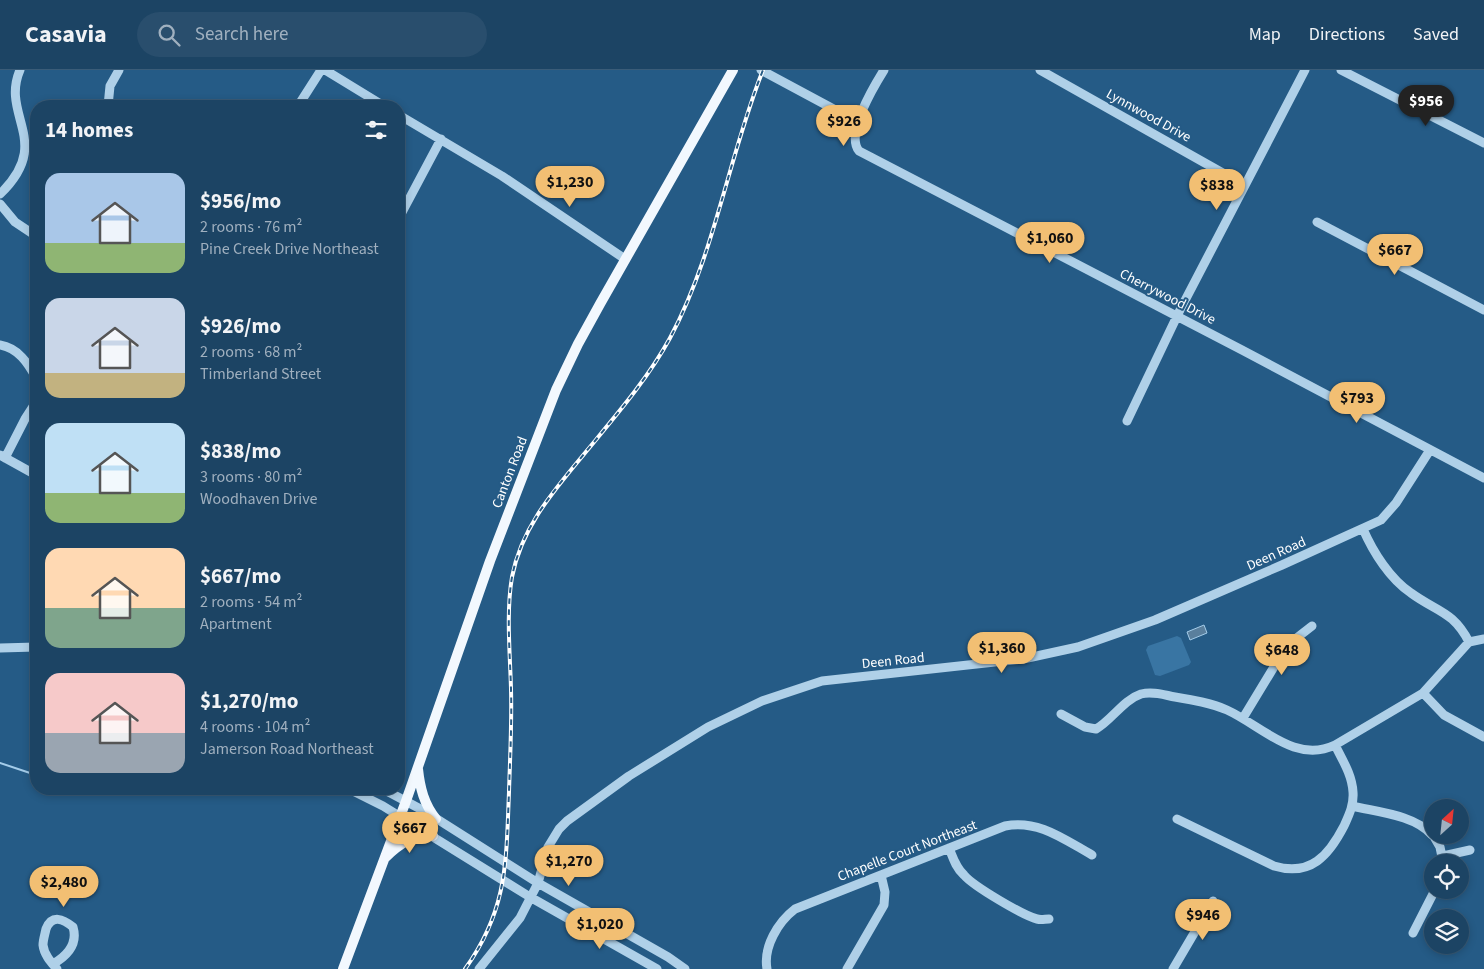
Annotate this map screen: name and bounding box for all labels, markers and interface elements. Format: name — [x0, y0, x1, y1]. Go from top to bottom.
search box — [137, 12, 487, 57]
text: Casavia — [25, 17, 107, 52]
icon: search — [155, 21, 183, 49]
text: Search here — [195, 21, 288, 48]
text: Map — [1249, 22, 1281, 47]
text: Directions — [1309, 22, 1385, 47]
text: Saved — [1413, 22, 1459, 47]
street label: Lynnwood Drive — [1102, 84, 1195, 147]
pin: $956 — [1396, 85, 1456, 127]
text: $956 — [1409, 90, 1443, 112]
pin: $926 — [814, 104, 874, 147]
text: $926 — [827, 110, 861, 132]
text: 14 homes — [45, 115, 133, 145]
icon: filters — [362, 116, 390, 144]
pin: $1,230 — [529, 166, 611, 208]
pin: $838 — [1187, 168, 1247, 211]
text: $1,230 — [546, 171, 594, 193]
text: $838 — [1200, 174, 1234, 196]
text: $956/mo — [200, 186, 281, 216]
icon: home — [85, 193, 145, 253]
text: 2 rooms · 76 m² — [200, 216, 302, 238]
pin: $1,060 — [1009, 222, 1091, 264]
text: $1,060 — [1026, 227, 1074, 249]
pin: $667 — [1365, 234, 1425, 276]
text: Pine Creek Drive Northeast — [200, 238, 379, 260]
text: $667 — [1378, 239, 1412, 261]
street label: Cherrywood Drive — [1116, 264, 1219, 330]
text: $926/mo — [200, 311, 281, 341]
icon: home — [85, 318, 145, 378]
text: 2 rooms · 68 m² — [200, 341, 302, 363]
text: Timberland Street — [200, 363, 321, 385]
pin: $793 — [1327, 382, 1387, 424]
text: $793 — [1340, 387, 1374, 409]
street label: Canton Road — [487, 434, 533, 511]
text: $838/mo — [200, 436, 281, 466]
icon: home — [85, 443, 145, 503]
text: 3 rooms · 80 m² — [200, 466, 302, 488]
text: Woodhaven Drive — [200, 488, 318, 510]
street label: Deen Road — [1244, 532, 1309, 576]
text: $667/mo — [200, 561, 281, 591]
icon: home — [85, 568, 145, 628]
text: 2 rooms · 54 m² — [200, 591, 302, 613]
text: Apartment — [200, 613, 272, 635]
pin: $1,360 — [961, 632, 1043, 674]
pin: $648 — [1252, 634, 1312, 676]
text: $1,360 — [978, 637, 1026, 659]
text: $648 — [1265, 639, 1299, 661]
street label: Deen Road — [861, 648, 925, 674]
text: $1,270/mo — [200, 686, 299, 716]
icon: home — [85, 693, 145, 753]
text: 4 rooms · 104 m² — [200, 716, 310, 738]
text: Jamerson Road Northeast — [200, 738, 374, 760]
north arrow — [1424, 799, 1469, 844]
map controls — [1424, 799, 1469, 954]
pin: $667 — [380, 812, 440, 854]
street label: Chapelle Court Northeast — [835, 815, 980, 887]
text: $667 — [393, 817, 427, 839]
pin: $1,270 — [528, 844, 610, 887]
text: $1,270 — [545, 850, 593, 872]
button: locate — [1424, 854, 1469, 899]
pin: $2,480 — [23, 866, 105, 908]
text: $2,480 — [40, 871, 88, 893]
pin: $946 — [1173, 898, 1233, 941]
text: $946 — [1186, 904, 1220, 926]
pin: $1,020 — [559, 908, 641, 950]
button: layers — [1424, 909, 1469, 954]
text: $1,020 — [576, 913, 624, 935]

